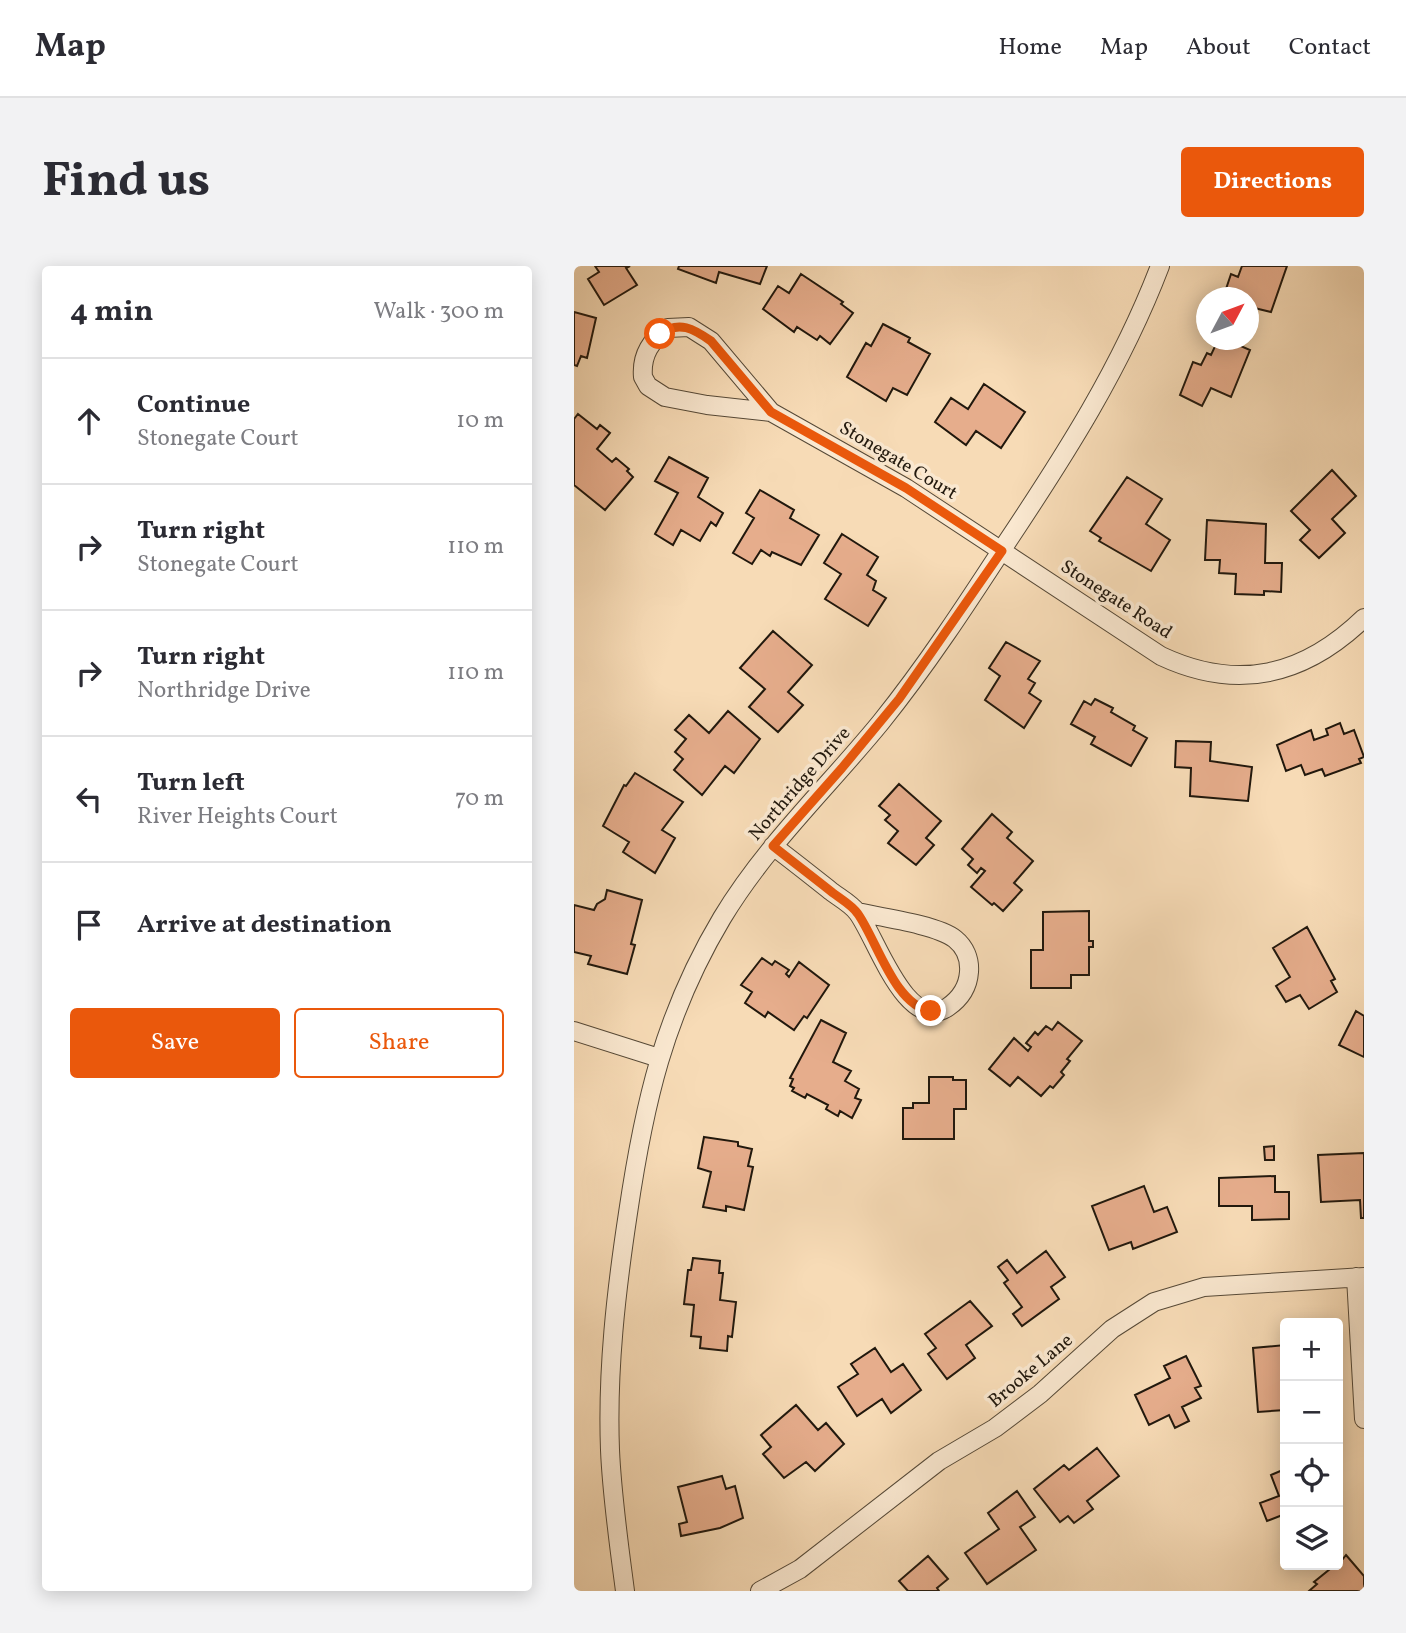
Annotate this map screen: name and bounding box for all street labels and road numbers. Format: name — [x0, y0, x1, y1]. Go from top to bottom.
street label: Stonegate Court — [834, 415, 962, 507]
street label: Stonegate Road — [1055, 554, 1177, 646]
street label: Northridge Drive — [743, 721, 857, 847]
street label: Brooke Lane — [983, 1328, 1079, 1414]

